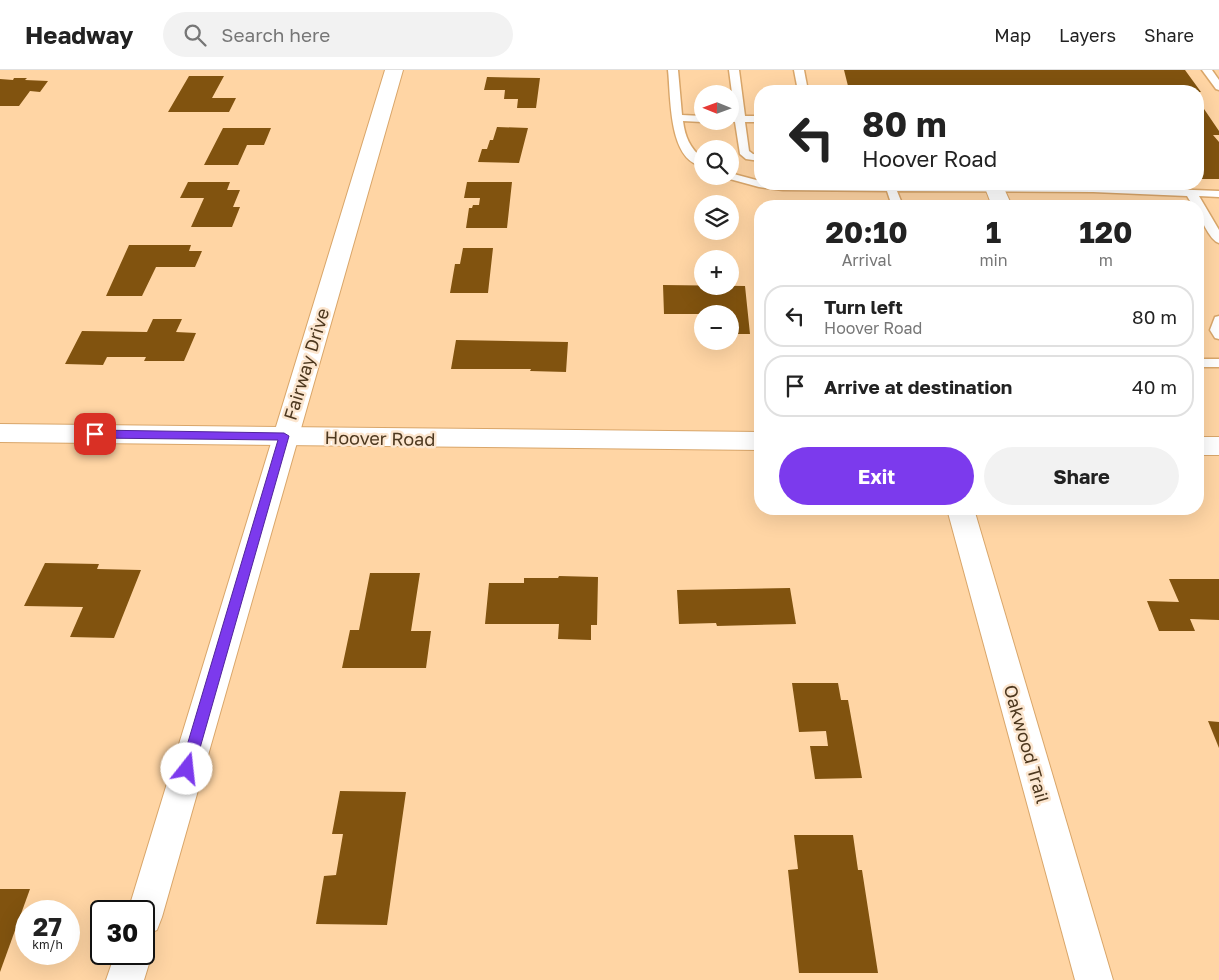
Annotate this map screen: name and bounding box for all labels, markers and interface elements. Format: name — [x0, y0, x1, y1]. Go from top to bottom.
search box — [163, 12, 513, 57]
text: Headway — [25, 20, 133, 49]
icon: search — [181, 21, 209, 49]
text: Search here — [221, 23, 330, 46]
text: Map — [994, 24, 1031, 46]
text: Layers — [1059, 24, 1116, 46]
text: Share — [1144, 24, 1194, 46]
north arrow — [694, 85, 739, 130]
map controls — [694, 85, 739, 350]
text: 80 m — [862, 103, 947, 145]
icon: left — [779, 105, 844, 170]
button: search — [694, 140, 739, 185]
text: Hoover Road — [862, 145, 997, 172]
button: layers — [694, 195, 739, 240]
text: 20:10 — [826, 214, 908, 250]
text: 1 — [986, 214, 1001, 250]
text: 120 — [1079, 214, 1132, 250]
button: + — [694, 250, 739, 295]
text: Arrival — [842, 250, 892, 270]
text: min — [979, 250, 1008, 270]
text: m — [1099, 250, 1113, 270]
text: Turn left — [824, 295, 903, 318]
icon: left — [781, 302, 809, 330]
street label: Fairway Drive — [279, 305, 333, 423]
button: − — [694, 305, 739, 350]
text: 80 m — [1132, 305, 1177, 328]
text: Hoover Road — [824, 318, 922, 338]
icon: arrive — [781, 372, 809, 400]
text: Arrive at destination — [824, 375, 1012, 398]
text: 40 m — [1132, 375, 1177, 398]
pin — [74, 413, 116, 455]
icon: arrive — [81, 420, 109, 448]
street label: Hoover Road — [324, 426, 436, 450]
button: Exit — [779, 447, 974, 505]
button: Share — [984, 447, 1179, 505]
street label: Oakwood Trail — [1000, 682, 1055, 806]
position arrow — [160, 742, 212, 794]
speed limit sign: 30 — [90, 900, 155, 965]
text: 27 — [33, 911, 62, 942]
text: km/h — [32, 937, 63, 952]

